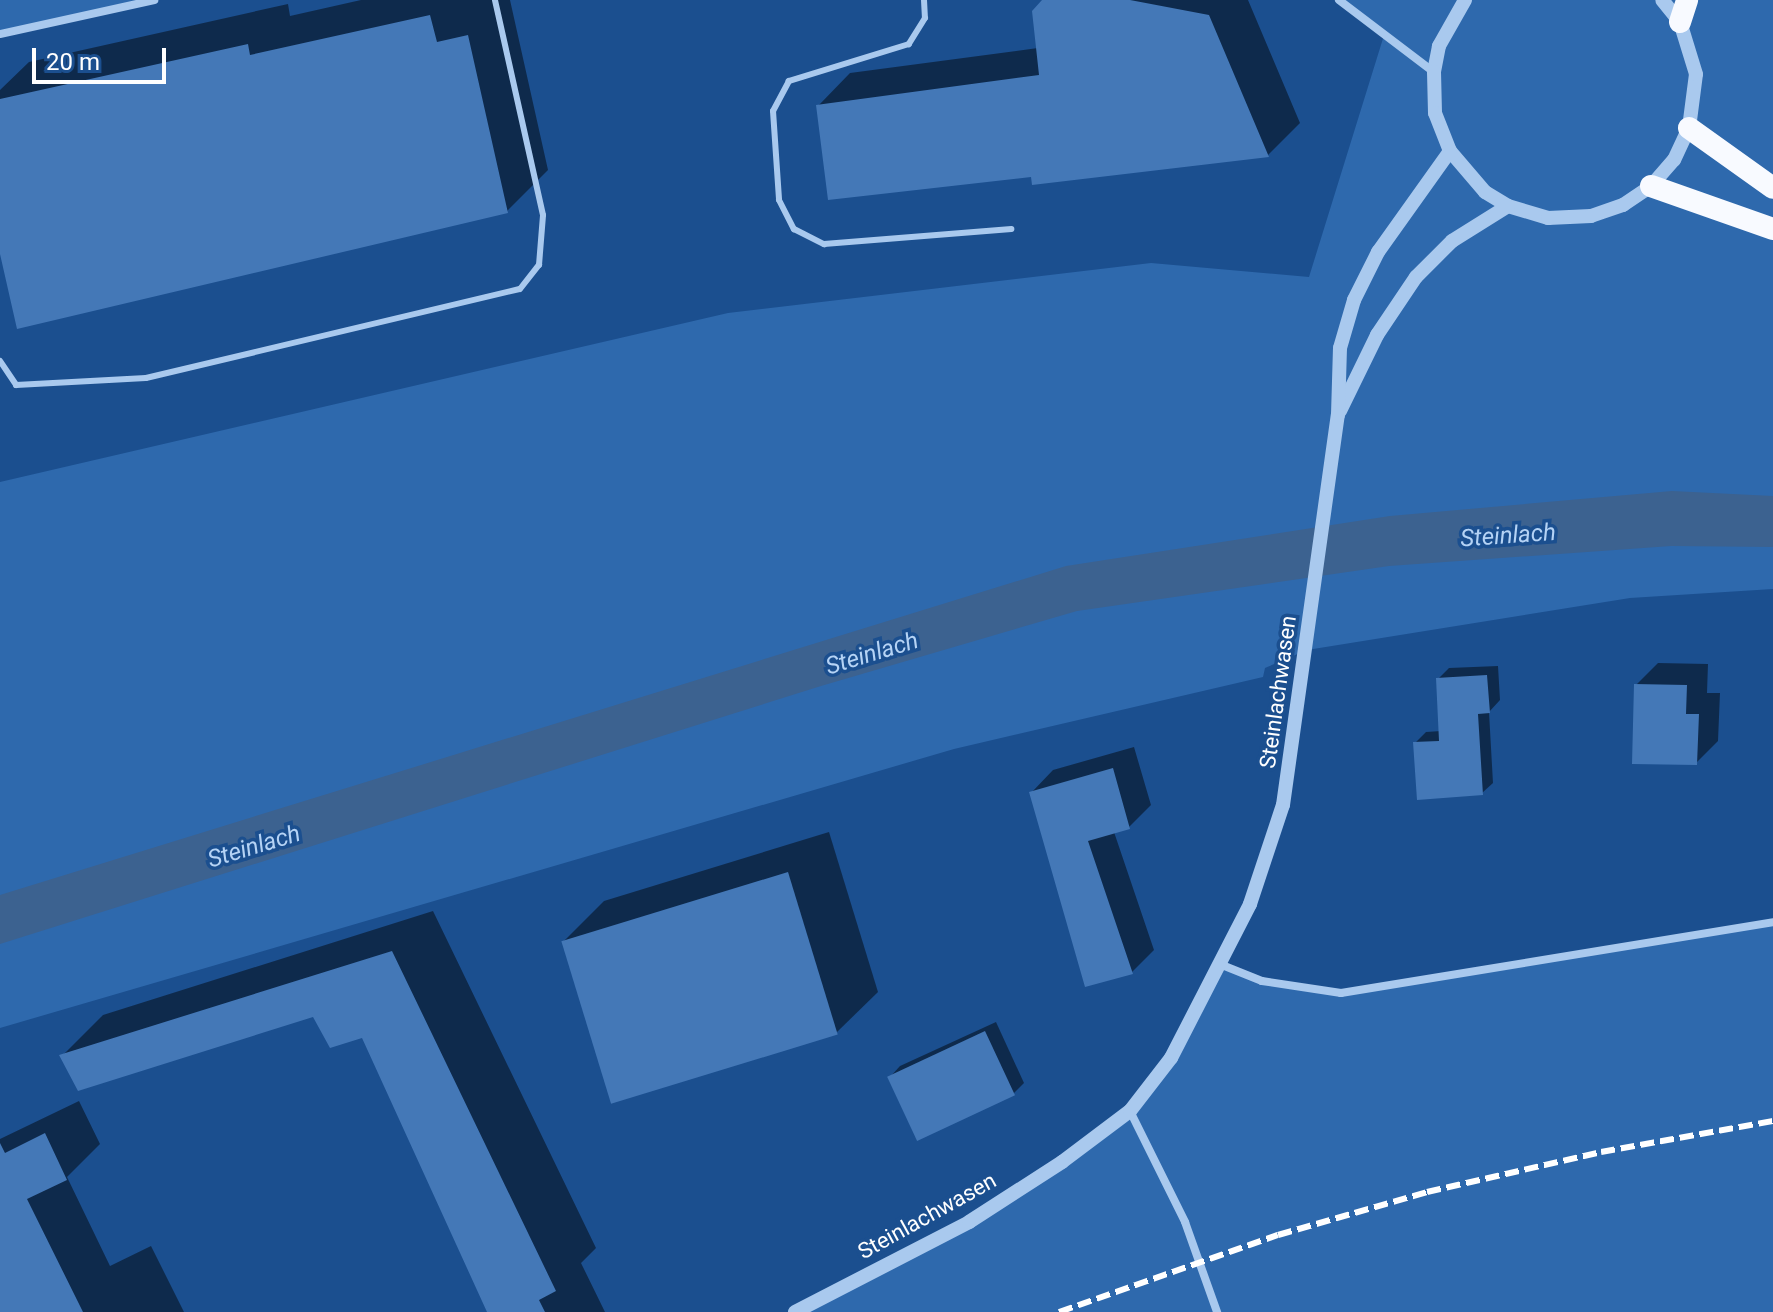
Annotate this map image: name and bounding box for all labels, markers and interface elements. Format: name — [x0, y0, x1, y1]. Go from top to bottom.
scale bar — [36, 32, 170, 82]
text: 20 m — [46, 48, 100, 76]
water label: Steinlach — [1459, 518, 1557, 554]
street label: Steinlachwasen — [1254, 614, 1302, 770]
water label: Steinlach — [822, 626, 922, 682]
water label: Steinlach — [204, 819, 304, 875]
street label: Steinlachwasen — [853, 1167, 1001, 1265]

